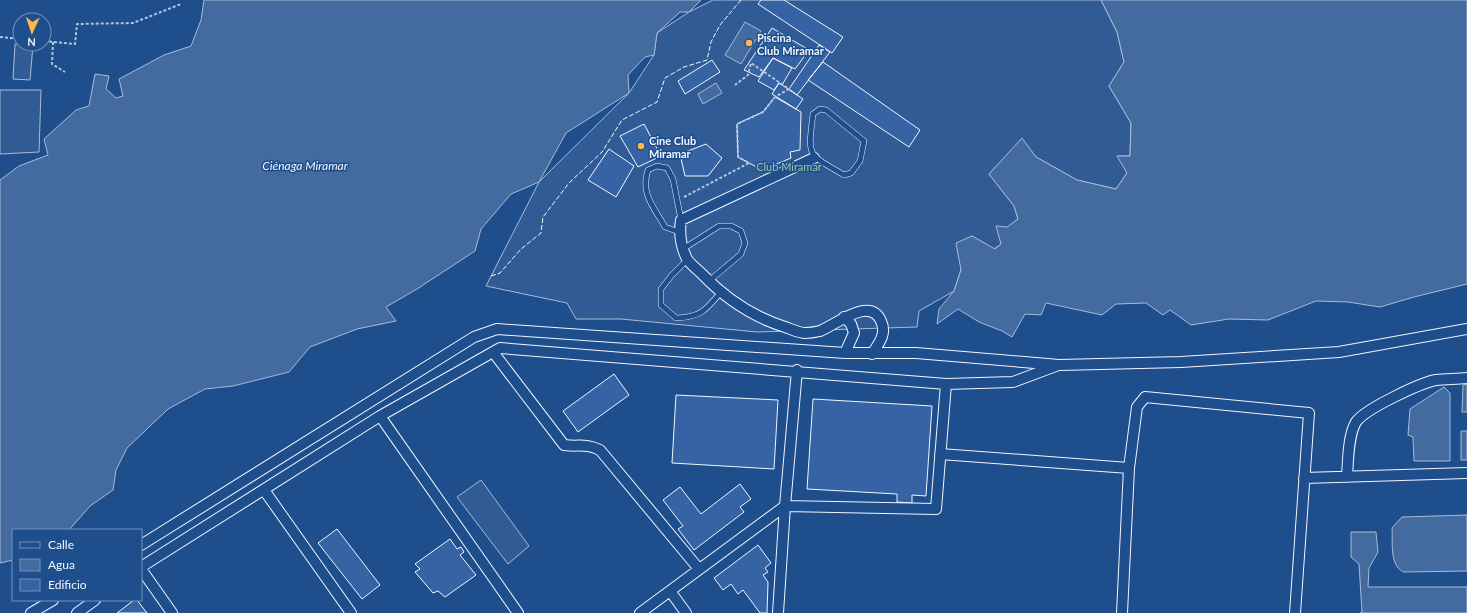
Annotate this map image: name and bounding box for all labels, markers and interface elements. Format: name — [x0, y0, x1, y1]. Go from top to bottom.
north arrow — [12, 12, 52, 52]
place label: Piscina Club Miramar — [757, 31, 825, 57]
text: N — [27, 36, 36, 49]
marker: Piscina Club Miramar — [744, 38, 754, 48]
place label: Cine Club Miramar — [649, 134, 696, 160]
marker: Cine Club Miramar — [636, 141, 646, 151]
water label: Ciénaga Miramar — [262, 158, 349, 173]
park label: Club Miramar — [756, 160, 822, 173]
legend — [12, 529, 142, 601]
text: Calle — [48, 537, 74, 552]
text: Agua — [48, 557, 75, 572]
text: Edificio — [48, 577, 87, 592]

